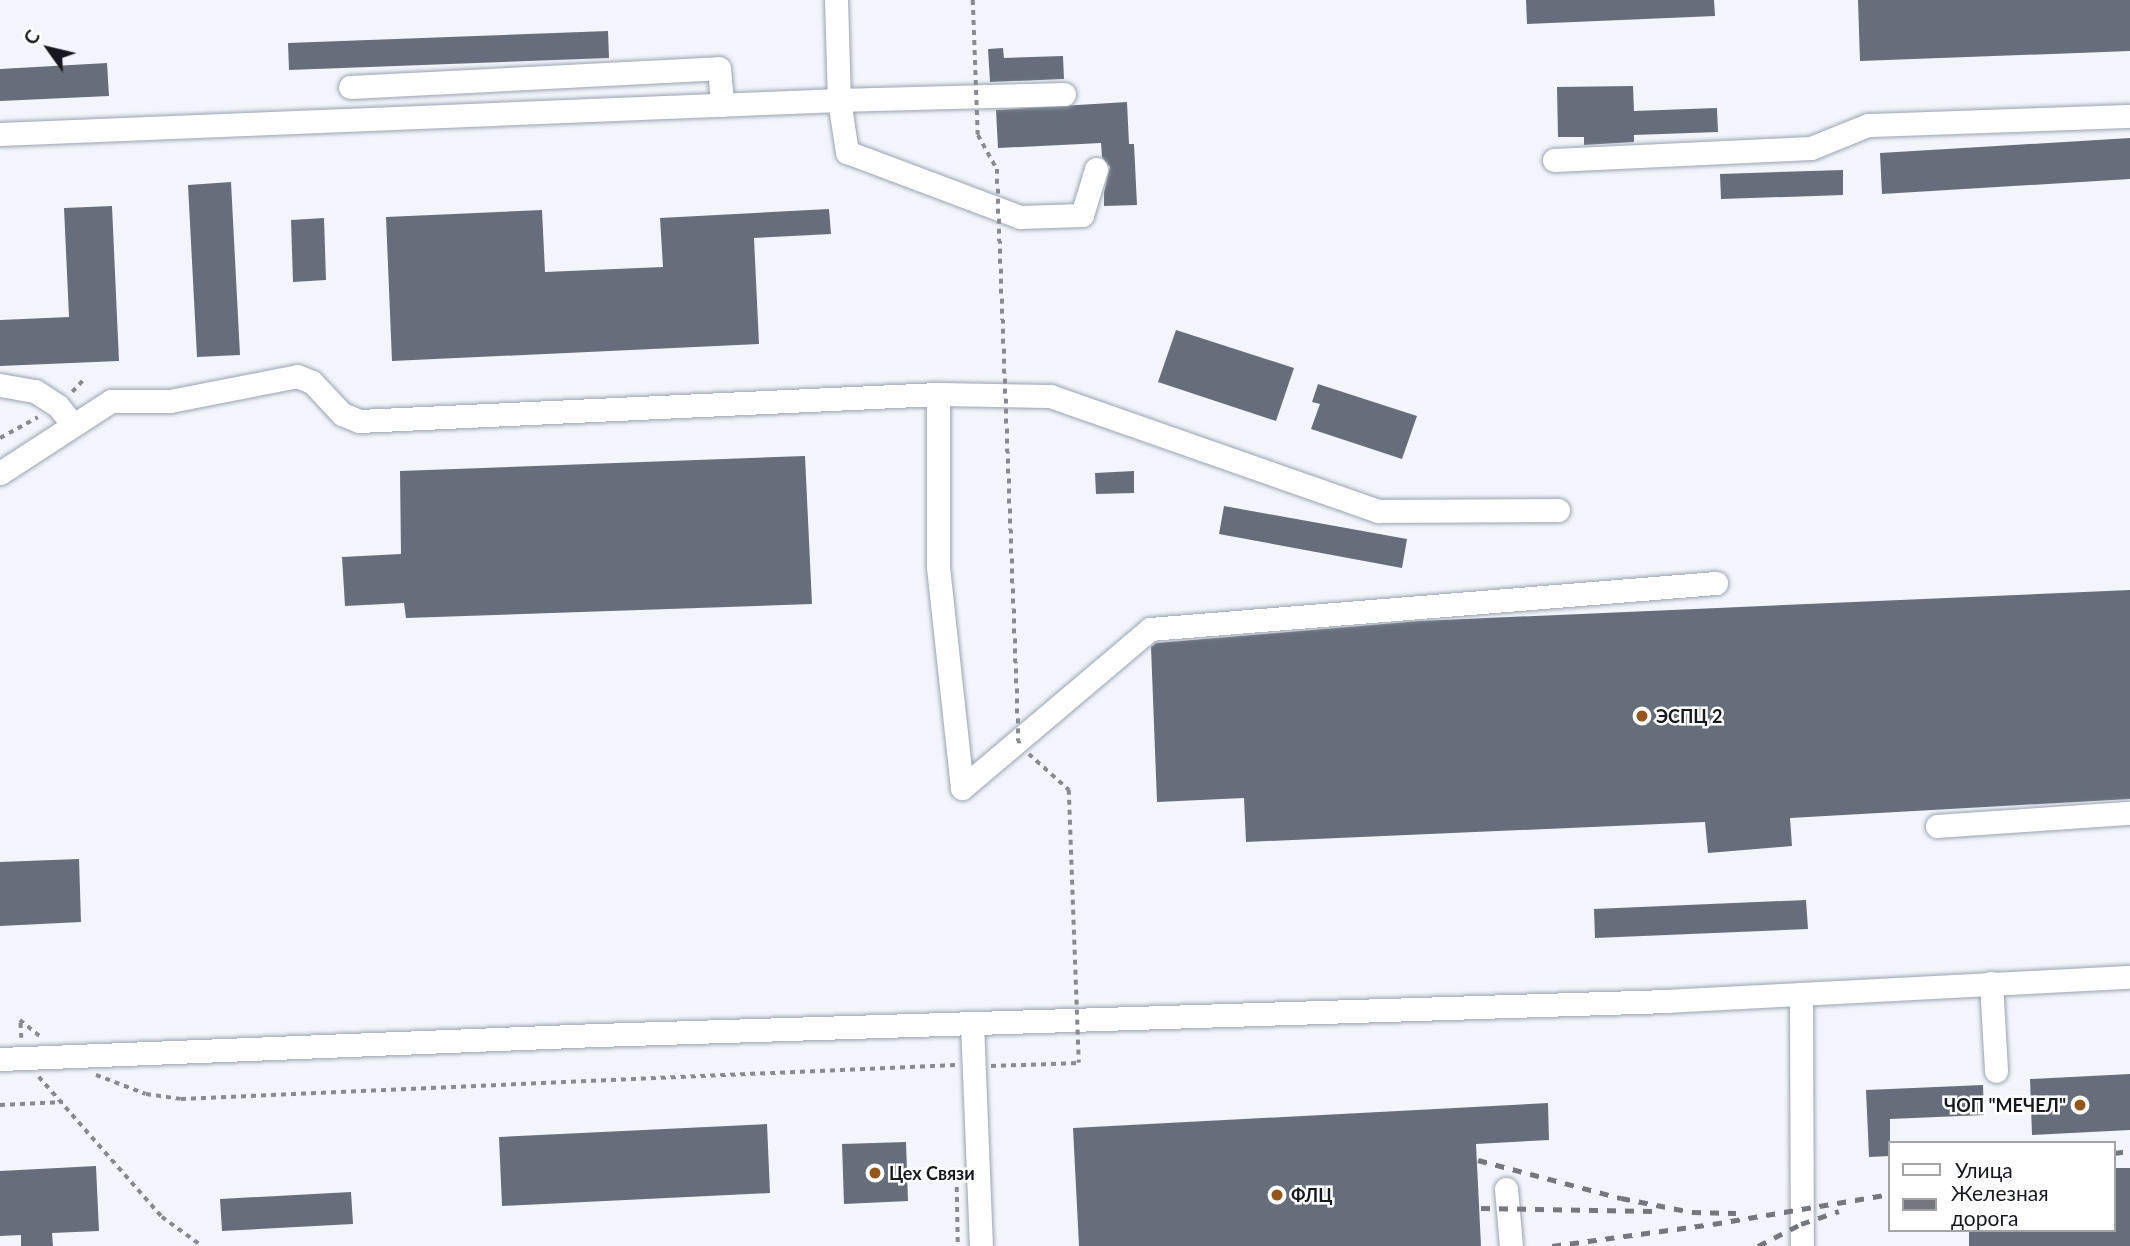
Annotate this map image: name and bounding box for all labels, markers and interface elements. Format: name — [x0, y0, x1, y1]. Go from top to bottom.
north arrow — [14, 14, 84, 84]
text: С — [18, 25, 44, 49]
place label: ЭСПЦ 2 — [1656, 705, 1722, 727]
marker: ЭСПЦ 2 — [1634, 708, 1650, 724]
place label: ЧОП "МЕЧЕЛ" — [1944, 1094, 2066, 1116]
marker: ЧОП "МЕЧЕЛ" — [2072, 1097, 2088, 1113]
legend — [1888, 1141, 2116, 1232]
text: Улица — [1955, 1157, 2013, 1182]
place label: Цех Связи — [889, 1162, 975, 1184]
marker: Цех Связи — [867, 1165, 883, 1181]
text: Железная дорога — [1951, 1180, 2049, 1230]
place label: ФЛЦ — [1291, 1184, 1333, 1206]
marker: ФЛЦ — [1269, 1187, 1285, 1203]

